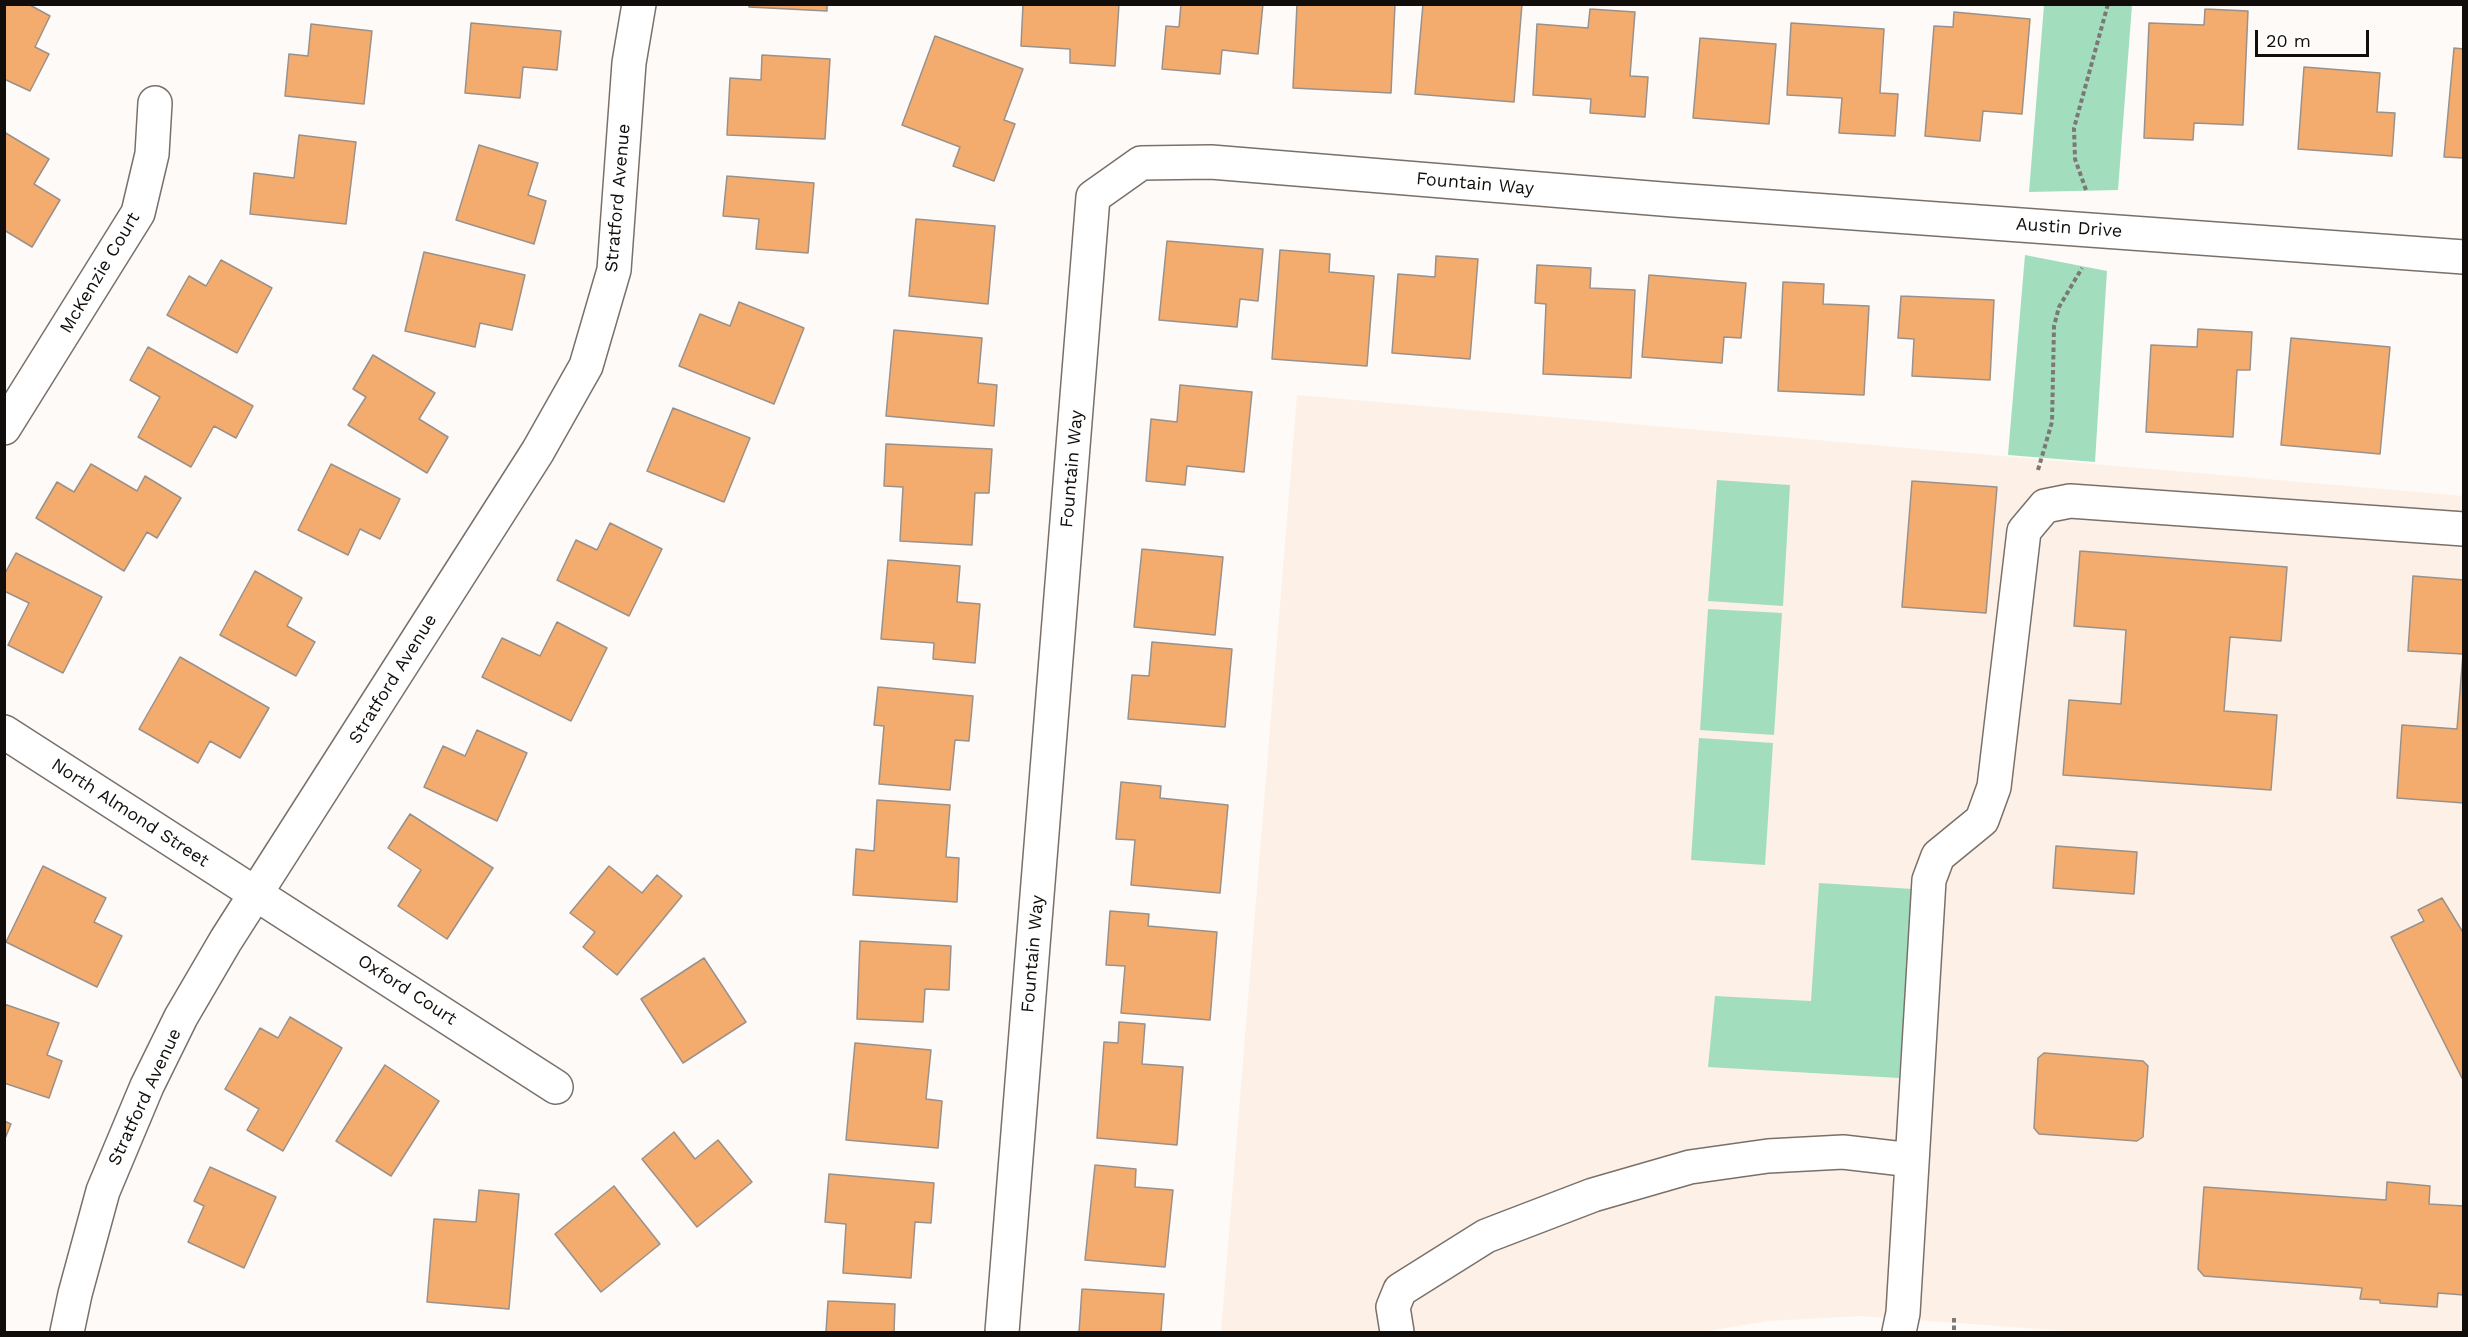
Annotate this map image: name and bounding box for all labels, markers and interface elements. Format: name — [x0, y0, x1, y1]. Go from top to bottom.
scale bar — [2258, 18, 2372, 56]
text: 20 m — [2266, 30, 2311, 51]
street label: Stratford Avenue — [601, 123, 635, 273]
street label: Fountain Way — [1415, 168, 1535, 200]
street label: McKenzie Court — [55, 209, 145, 337]
street label: Austin Drive — [2015, 214, 2123, 242]
street label: Fountain Way — [1056, 409, 1088, 529]
street label: Stratford Avenue — [344, 610, 442, 748]
street label: North Almond Street — [47, 754, 213, 872]
street label: Fountain Way — [1017, 894, 1049, 1014]
street label: Oxford Court — [354, 950, 460, 1030]
street label: Stratford Avenue — [104, 1025, 186, 1169]

